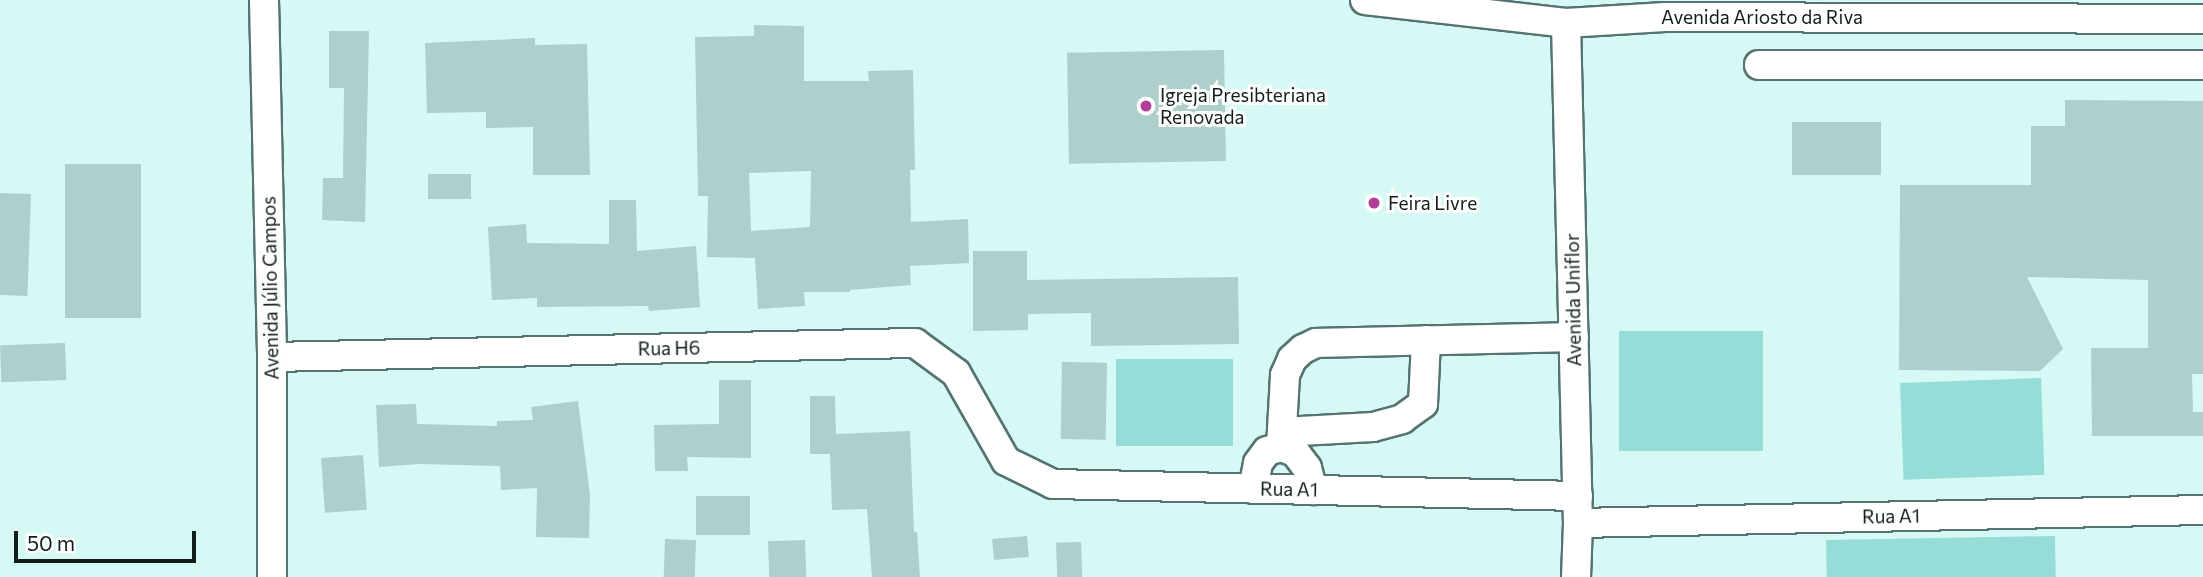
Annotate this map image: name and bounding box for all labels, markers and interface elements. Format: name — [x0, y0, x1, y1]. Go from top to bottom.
street label: Avenida Ariosto da Riva — [1661, 6, 1863, 28]
place label: Igreja Presibteriana Renovada — [1160, 84, 1326, 128]
marker: Igreja Presibteriana Renovada — [1138, 98, 1154, 114]
place label: Feira Livre — [1388, 192, 1477, 214]
marker: Feira Livre — [1366, 195, 1382, 211]
street label: Avenida Júlio Campos — [257, 196, 283, 380]
street label: Avenida Uniflor — [1560, 233, 1586, 367]
street label: Rua H6 — [638, 336, 700, 360]
street label: Rua A1 — [1260, 477, 1318, 501]
street label: Rua A1 — [1862, 504, 1920, 528]
scale bar — [18, 518, 200, 562]
text: 50 m — [27, 530, 75, 555]

